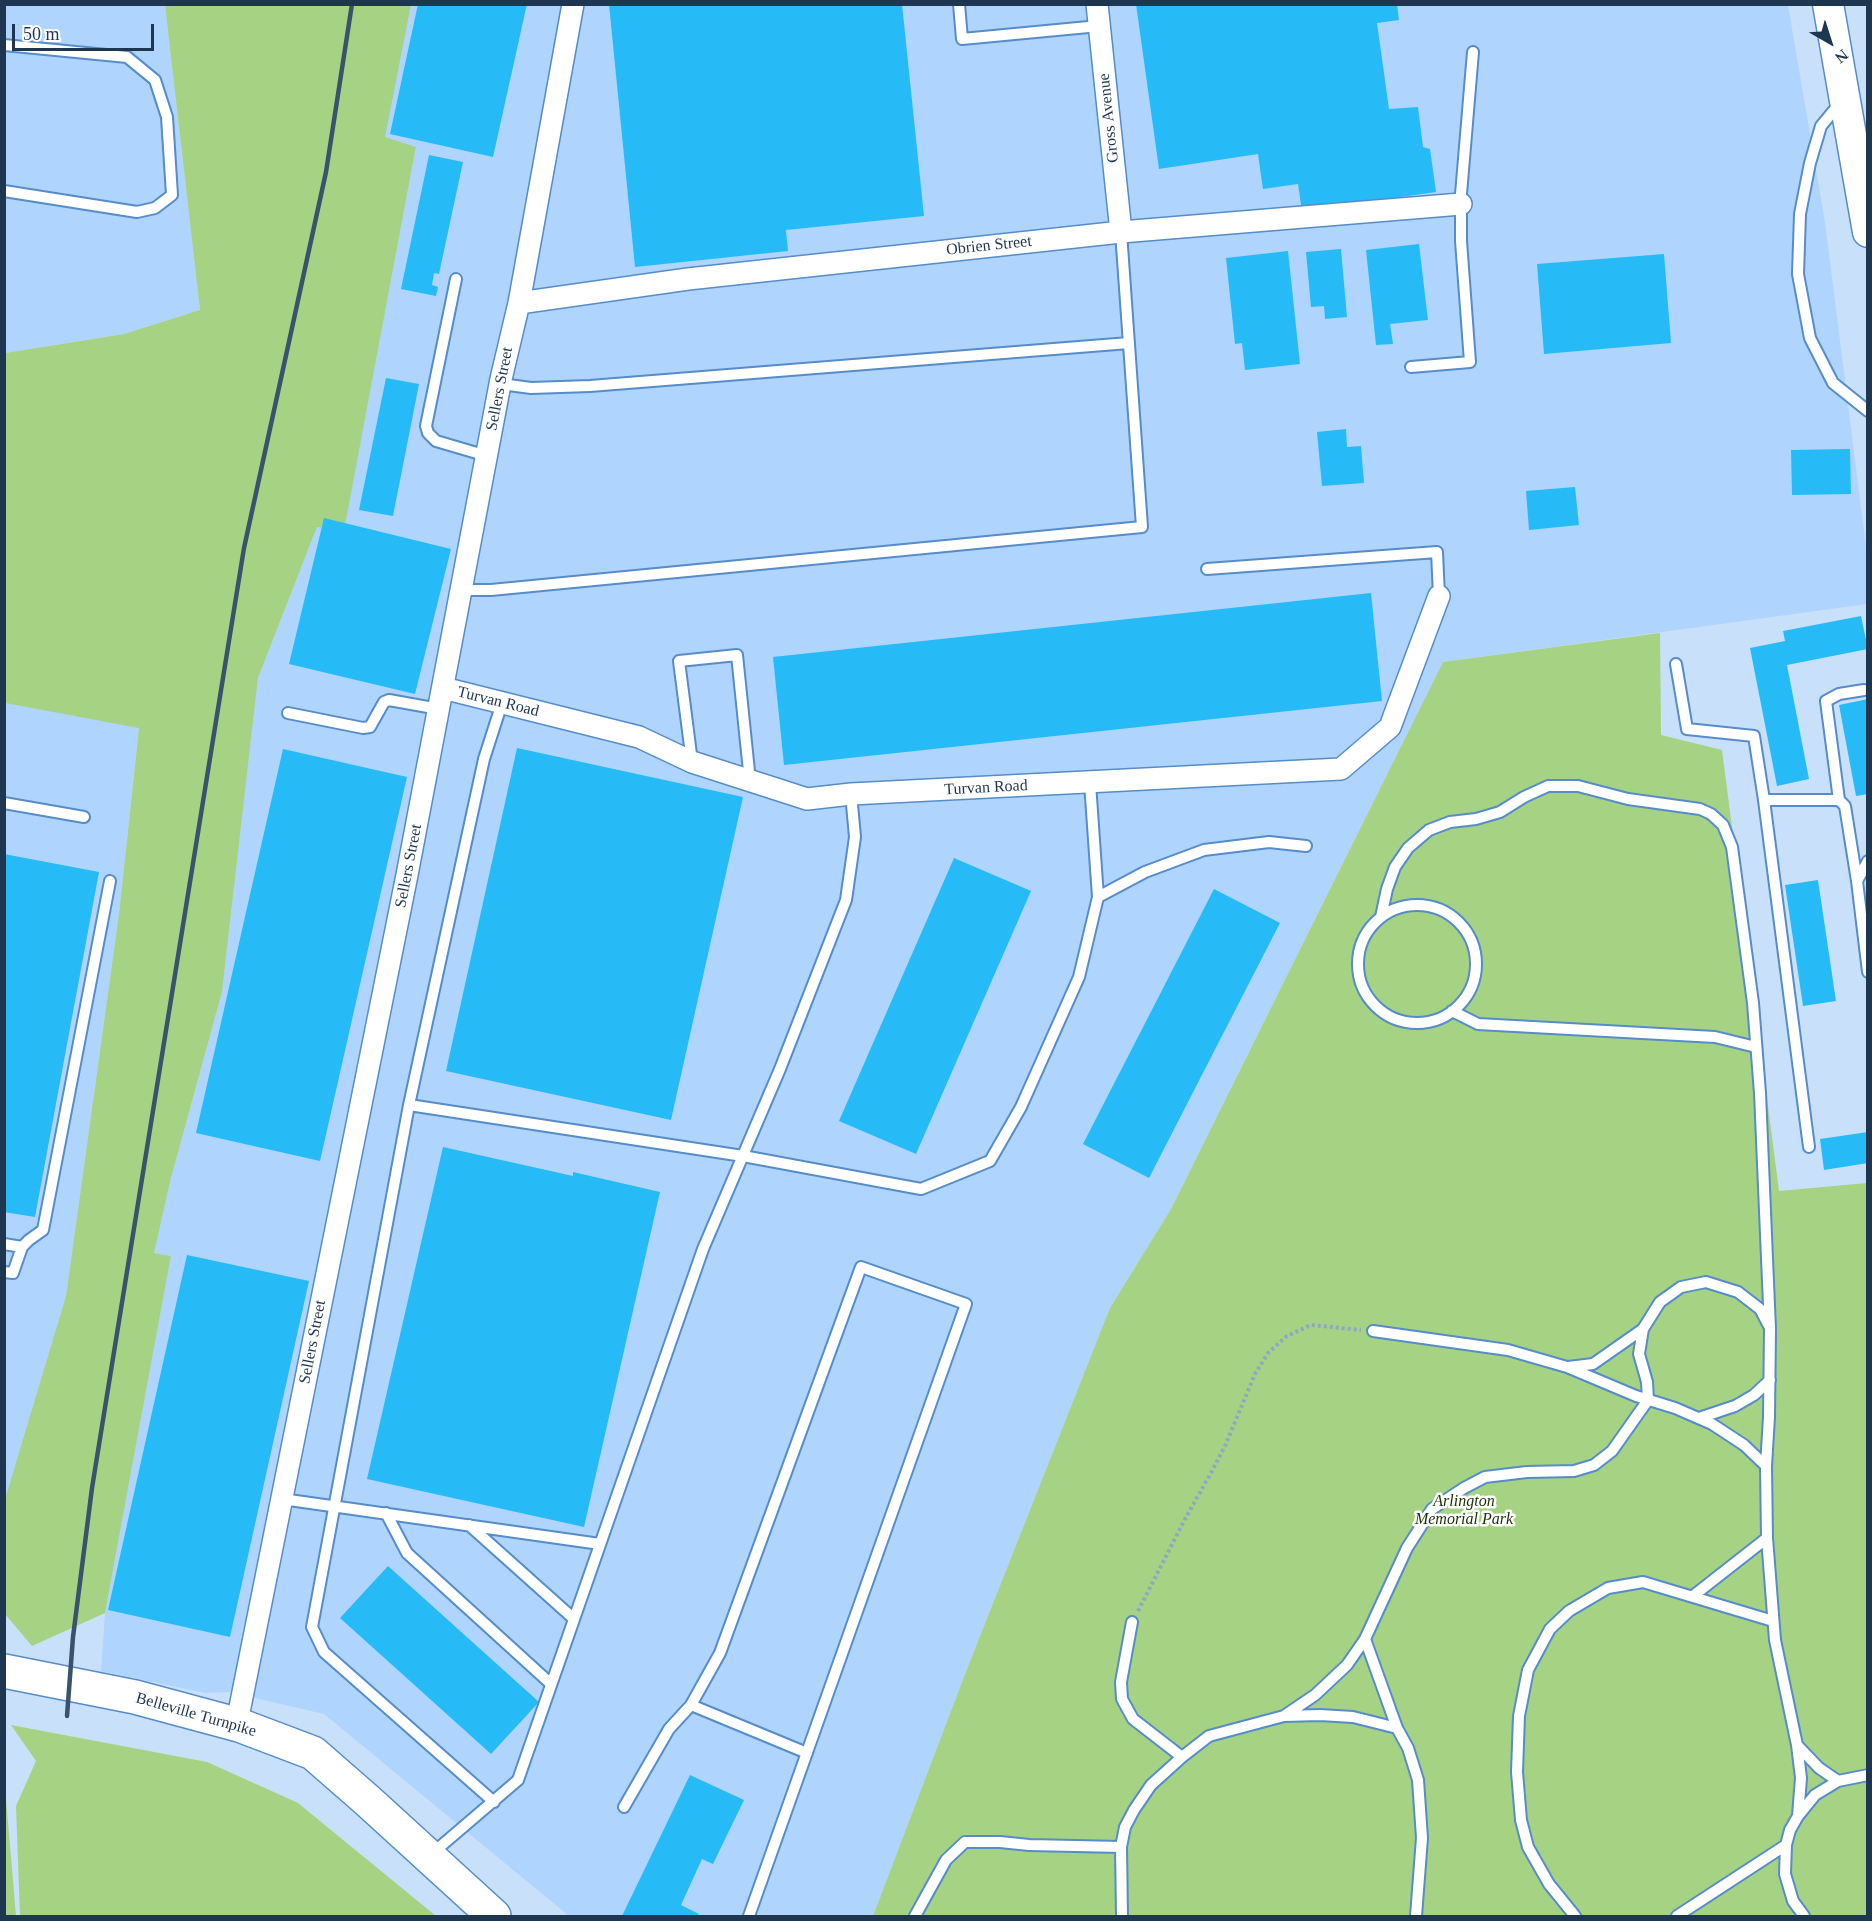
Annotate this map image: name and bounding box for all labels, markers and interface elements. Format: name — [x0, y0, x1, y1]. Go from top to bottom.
scale bar — [15, 12, 158, 50]
north arrow — [1800, 12, 1860, 72]
text: 50 m — [23, 24, 60, 44]
text: N — [1832, 46, 1851, 67]
street label: Gross Avenue — [1095, 72, 1123, 164]
street label: Obrien Street — [945, 232, 1033, 260]
street label: Sellers Street — [482, 346, 518, 432]
street label: Turvan Road — [455, 683, 541, 721]
street label: Turvan Road — [944, 776, 1028, 800]
street label: Sellers Street — [391, 823, 427, 909]
street label: Sellers Street — [295, 1299, 331, 1385]
park label: Arlington Memorial Park — [1415, 1492, 1513, 1530]
street label: Belleville Turnpike — [134, 1689, 258, 1741]

